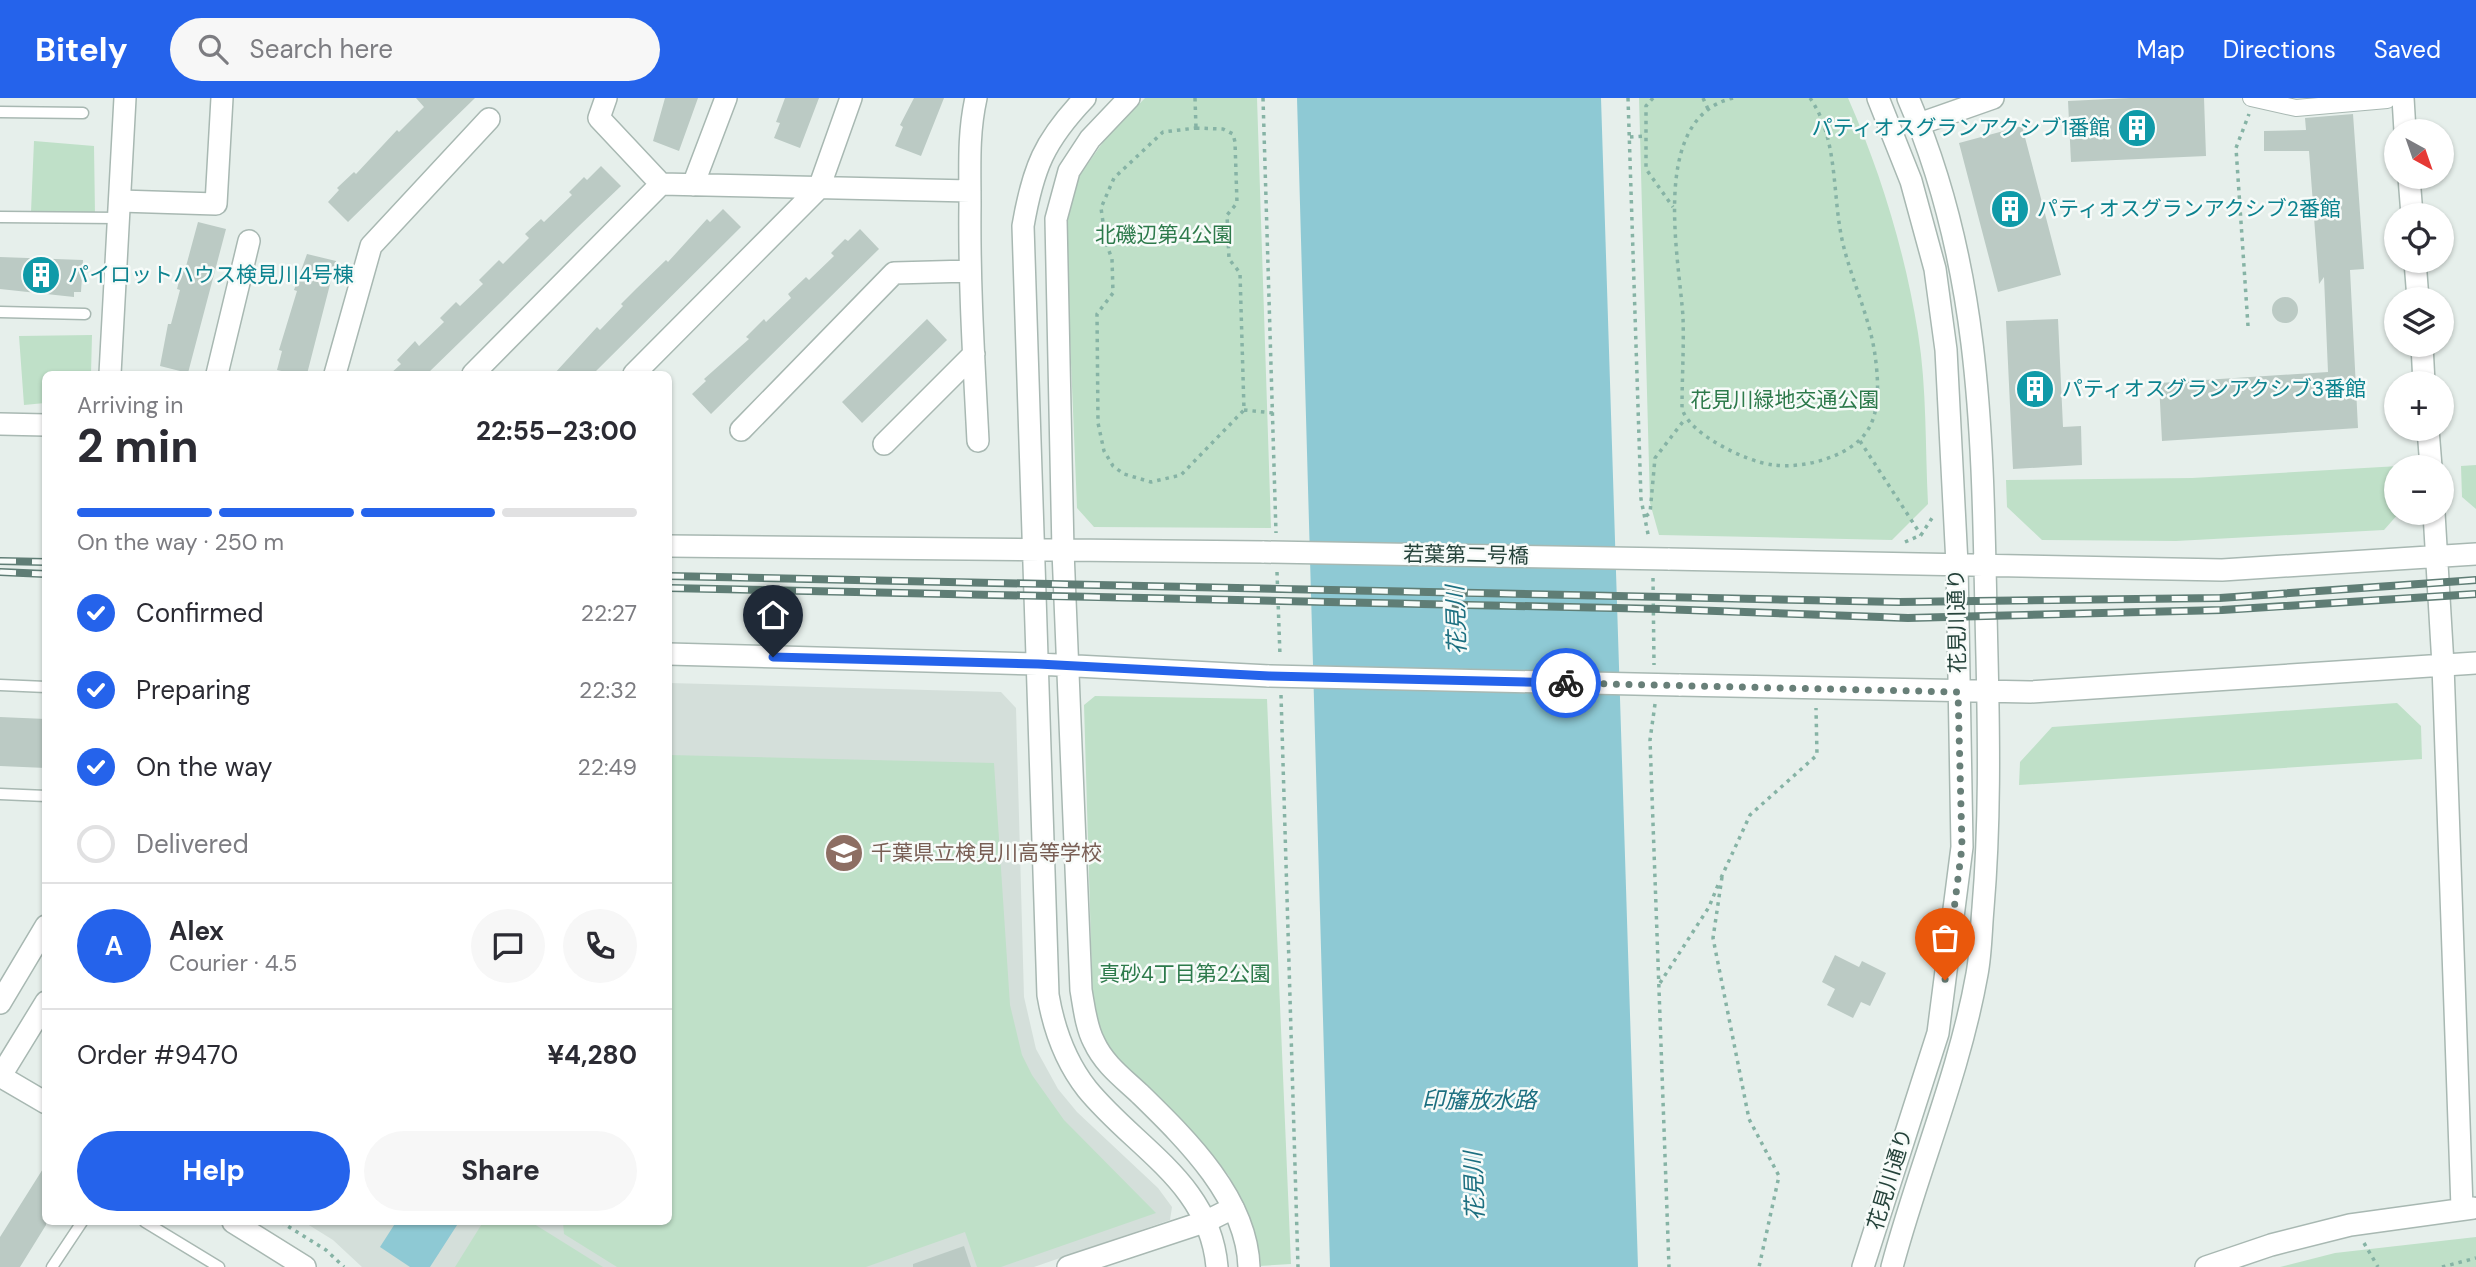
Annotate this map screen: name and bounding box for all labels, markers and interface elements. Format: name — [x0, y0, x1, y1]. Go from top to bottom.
search box — [170, 18, 660, 81]
text: Bitely — [35, 28, 128, 71]
icon: search — [194, 30, 232, 68]
text: Search here — [250, 32, 393, 66]
text: Map — [2137, 34, 2185, 65]
text: Directions — [2223, 34, 2336, 65]
text: Saved — [2374, 34, 2441, 65]
building icon: パティオスグランアクシブ1番館 — [2116, 107, 2158, 149]
place label: パティオスグランアクシブ1番館 — [1812, 114, 2110, 142]
north arrow — [2384, 119, 2454, 189]
map controls — [2384, 119, 2454, 525]
building icon: パティオスグランアクシブ2番館 — [1989, 188, 2031, 230]
place label: パティオスグランアクシブ2番館 — [2037, 195, 2341, 223]
button: locate — [2384, 203, 2454, 273]
park label: 北磯辺第4公園 — [1095, 221, 1233, 249]
building icon: パイロットハウス検見川4号棟 — [20, 254, 62, 296]
place label: パイロットハウス検見川4号棟 — [68, 261, 354, 289]
button: layers — [2384, 287, 2454, 357]
building icon: パティオスグランアクシブ3番館 — [2014, 368, 2056, 410]
button: + — [2384, 371, 2454, 441]
place label: パティオスグランアクシブ3番館 — [2062, 375, 2366, 403]
park label: 花見川緑地交通公園 — [1691, 386, 1880, 414]
text: Arriving in — [77, 390, 183, 420]
text: 22:55–23:00 — [476, 414, 637, 448]
text: 2 min — [77, 416, 199, 476]
button: − — [2384, 455, 2454, 525]
text: On the way · 250 m — [77, 527, 284, 557]
street label: 若葉第二号橋 — [1403, 540, 1529, 570]
street label: 花見川通り — [1942, 568, 1972, 674]
water label: 花見川 — [1440, 582, 1472, 655]
pin — [743, 585, 803, 657]
icon: check — [77, 594, 115, 632]
text: Confirmed — [136, 596, 263, 630]
icon: home — [754, 596, 792, 634]
text: 22:27 — [581, 598, 637, 628]
courier — [1531, 648, 1601, 718]
icon: bike — [1547, 664, 1585, 702]
icon: check — [77, 671, 115, 709]
text: Preparing — [136, 673, 251, 707]
text: 22:32 — [579, 675, 637, 705]
icon: check — [77, 748, 115, 786]
text: On the way — [136, 750, 272, 784]
text: 22:49 — [577, 752, 637, 782]
text: Delivered — [136, 827, 249, 861]
school or university icon: 千葉県立検見川高等学校 — [823, 832, 865, 874]
place label: 千葉県立検見川高等学校 — [871, 839, 1102, 867]
pin — [1915, 908, 1975, 980]
button: chat — [471, 909, 545, 983]
button: phone — [563, 909, 637, 983]
text: Alex — [169, 914, 224, 948]
icon: bag — [1926, 919, 1964, 957]
text: A — [105, 929, 123, 963]
text: Courier · 4.5 — [169, 948, 297, 978]
park label: 真砂4丁目第2公園 — [1099, 960, 1271, 988]
text: Order #9470 — [77, 1038, 238, 1072]
text: ¥4,280 — [547, 1038, 637, 1072]
water label: 印旛放水路 — [1422, 1085, 1539, 1115]
street label: 花見川通り — [1861, 1125, 1919, 1233]
button: Help — [77, 1131, 350, 1211]
button: Share — [364, 1131, 637, 1211]
water label: 花見川 — [1458, 1148, 1490, 1221]

